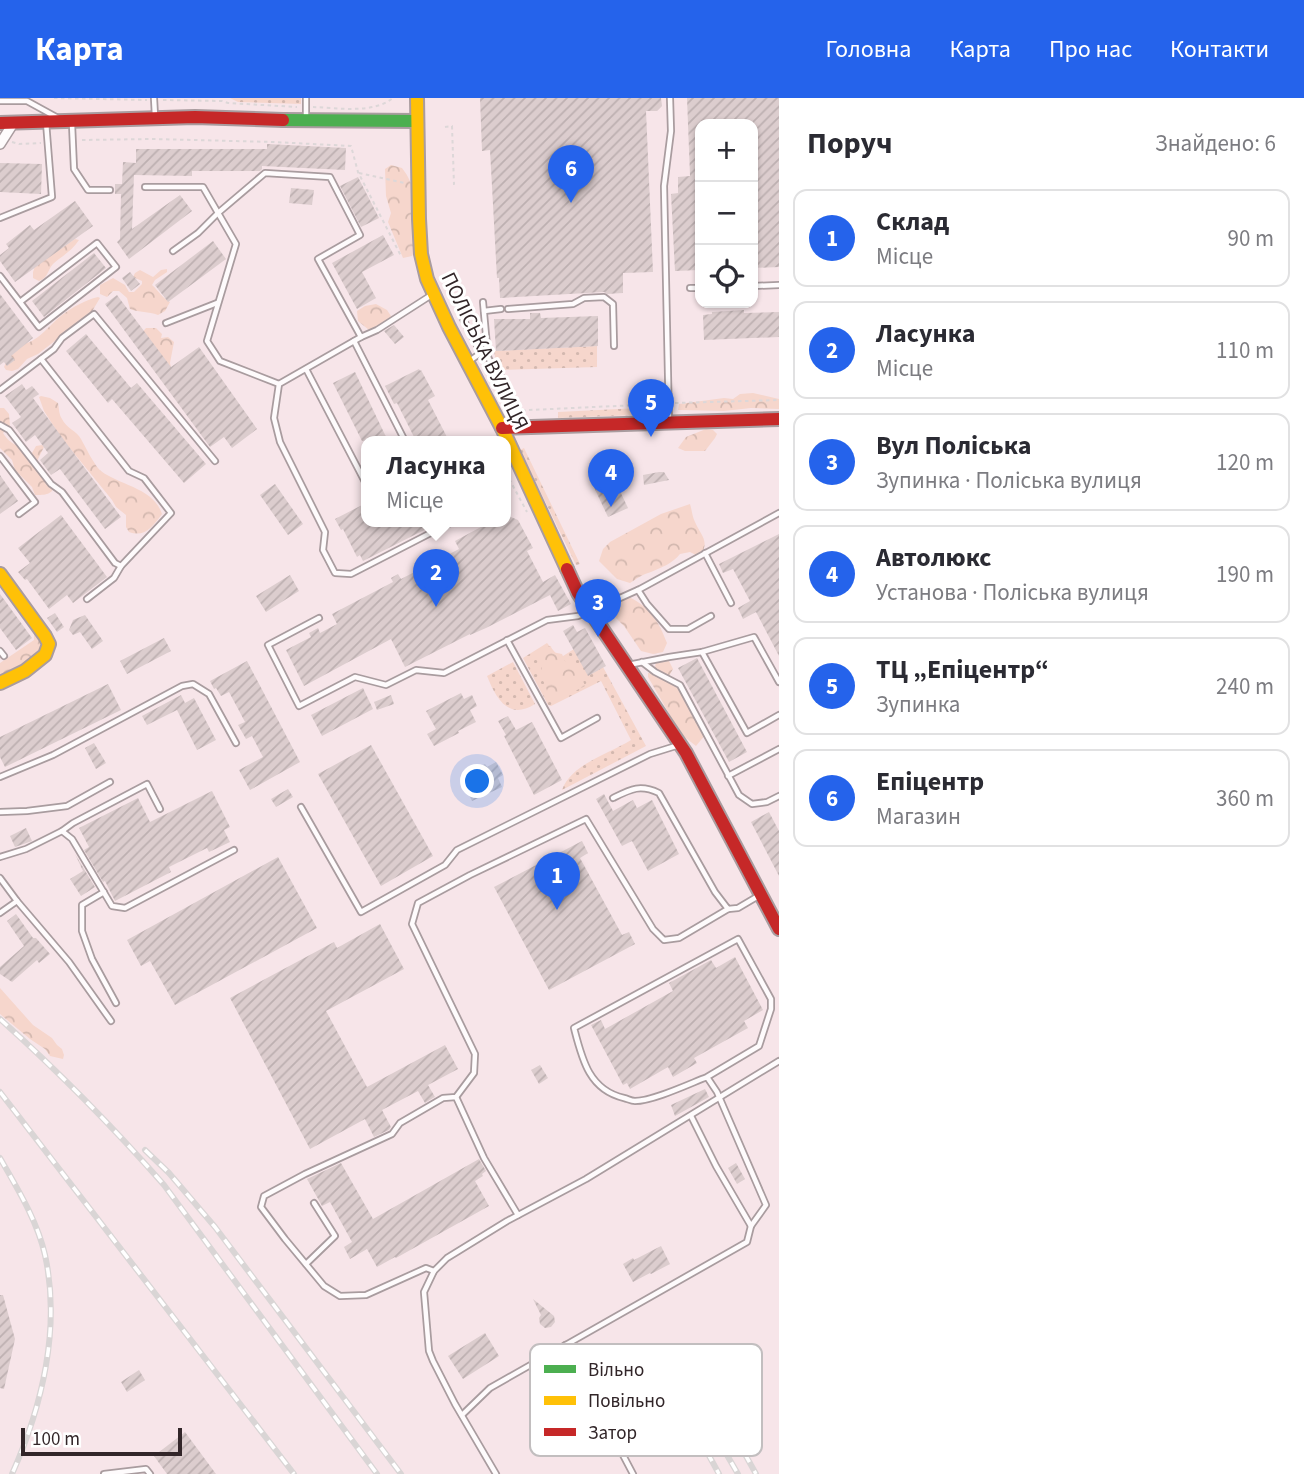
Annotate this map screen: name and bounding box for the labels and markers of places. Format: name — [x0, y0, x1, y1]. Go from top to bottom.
pin: 6 — [548, 145, 594, 203]
pin: 5 — [628, 379, 674, 437]
pin: 4 — [588, 449, 634, 507]
pin: 2 — [413, 549, 459, 607]
pin: 3 — [575, 579, 621, 637]
pin: 1 — [534, 852, 580, 910]

